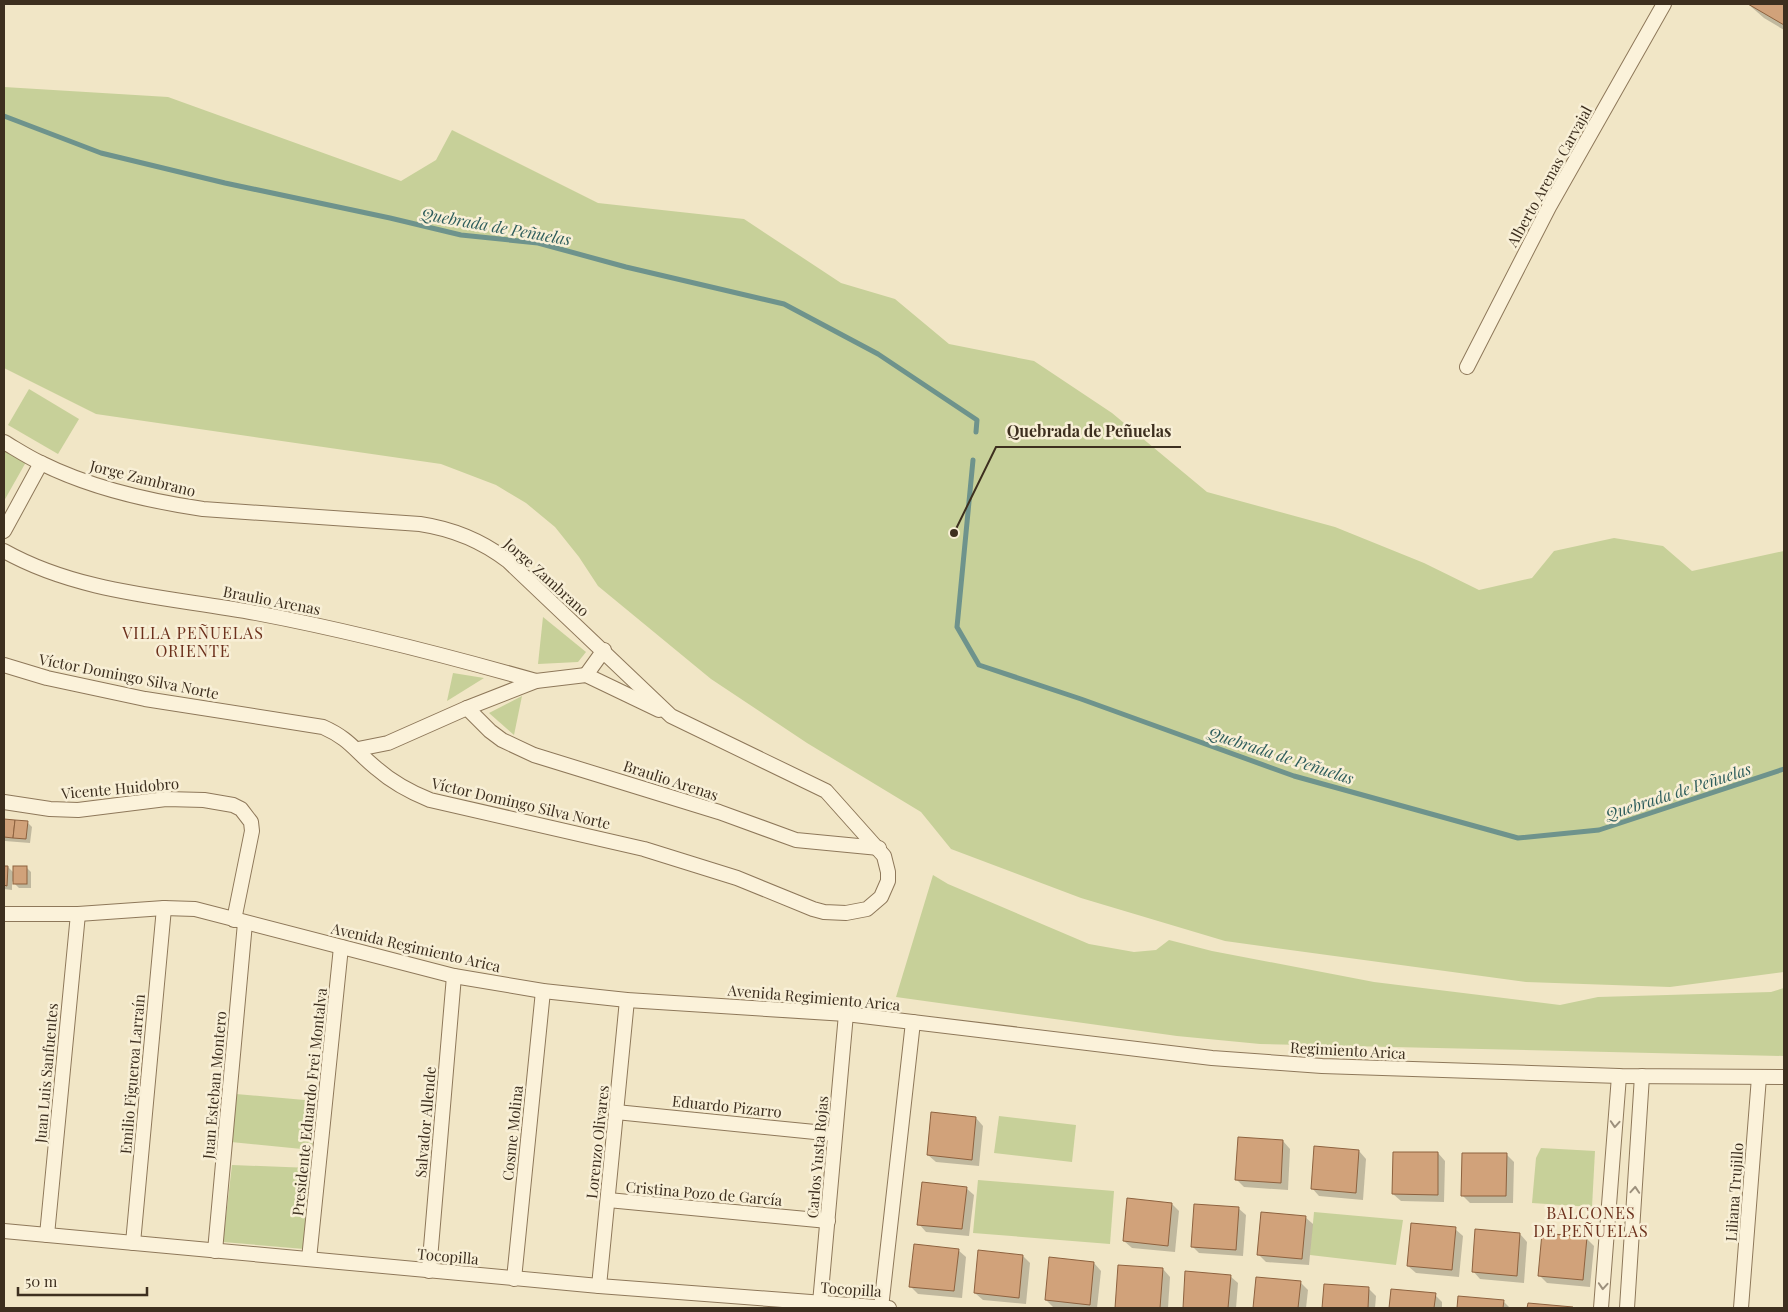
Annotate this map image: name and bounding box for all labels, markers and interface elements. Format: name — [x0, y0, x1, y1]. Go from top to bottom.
street label: Alberto Arenas Carvajal — [1501, 102, 1596, 251]
water label: Quebrada de Peñuelas — [418, 202, 573, 250]
callout: Quebrada de Peñuelas — [996, 416, 1181, 447]
text: Quebrada de Peñuelas — [1007, 420, 1171, 441]
street label: Jorge Zambrano — [87, 455, 198, 501]
street label: Jorge Zambrano — [499, 533, 594, 621]
street label: Braulio Arenas — [222, 581, 322, 619]
district label: VILLA PEÑUELAS ORIENTE — [121, 622, 264, 661]
street label: Víctor Domingo Silva Norte — [36, 649, 221, 703]
water label: Quebrada de Peñuelas — [1204, 721, 1357, 789]
street label: Braulio Arenas — [621, 755, 721, 805]
water label: Quebrada de Peñuelas — [1601, 757, 1754, 825]
street label: Víctor Domingo Silva Norte — [429, 772, 612, 833]
street label: Vicente Huidobro — [59, 773, 180, 803]
street label: Avenida Regimiento Arica — [328, 918, 503, 976]
street label: Avenida Regimiento Arica — [726, 979, 902, 1015]
street label: Presidente Eduardo Frei Montalva — [287, 986, 331, 1217]
street label: Emilio Figueroa Larraín — [115, 993, 149, 1155]
street label: Juan Luis Sanfuentes — [30, 1002, 62, 1145]
street label: Juan Esteban Montero — [197, 1010, 230, 1161]
street label: Regimiento Arica — [1290, 1037, 1407, 1063]
street label: Salvador Allende — [410, 1065, 440, 1179]
street label: Cosme Molina — [497, 1084, 527, 1182]
street label: Lorenzo Olivares — [581, 1084, 613, 1200]
street label: Eduardo Pizarro — [671, 1090, 783, 1122]
street label: Carlos Yusta Rojas — [802, 1095, 832, 1219]
one-way arrow — [1610, 1120, 1621, 1128]
street label: Liliana Trujillo — [1721, 1142, 1747, 1242]
street label: Cristina Pozo de García — [625, 1176, 784, 1210]
one-way arrow — [1629, 1186, 1640, 1194]
district label: BALCONES DE PEÑUELAS — [1533, 1202, 1649, 1241]
street label: Tocopilla — [416, 1243, 480, 1269]
scale bar — [18, 1264, 146, 1296]
text: 50 m — [25, 1271, 58, 1291]
street label: Tocopilla — [820, 1277, 883, 1301]
one-way arrow — [1598, 1283, 1609, 1291]

